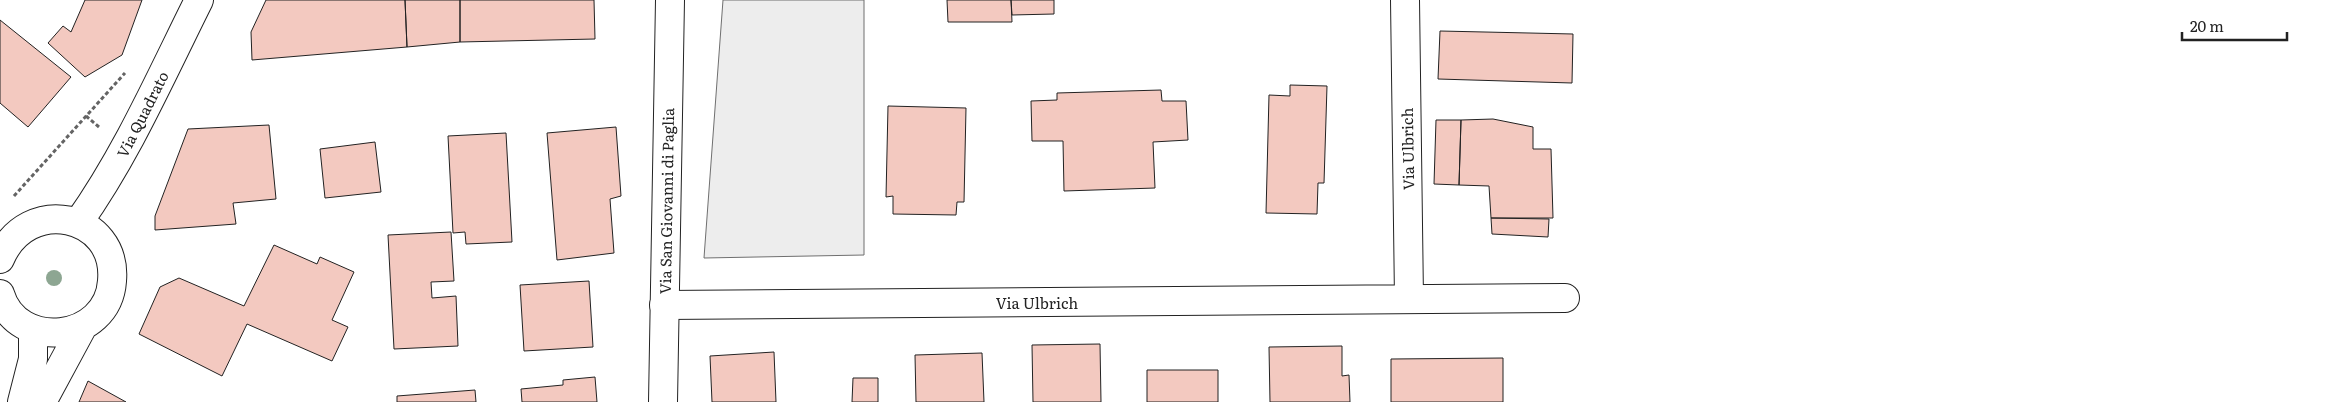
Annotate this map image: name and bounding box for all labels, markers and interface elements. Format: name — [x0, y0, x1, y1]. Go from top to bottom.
scale bar — [2182, 10, 2287, 42]
text: 20 m — [2190, 14, 2224, 37]
street label: Via Quadrato — [110, 67, 174, 161]
street label: Via San Giovanni di Paglia — [653, 107, 679, 294]
street label: Via Ulbrich — [1395, 108, 1419, 190]
street label: Via Ulbrich — [996, 291, 1078, 314]

